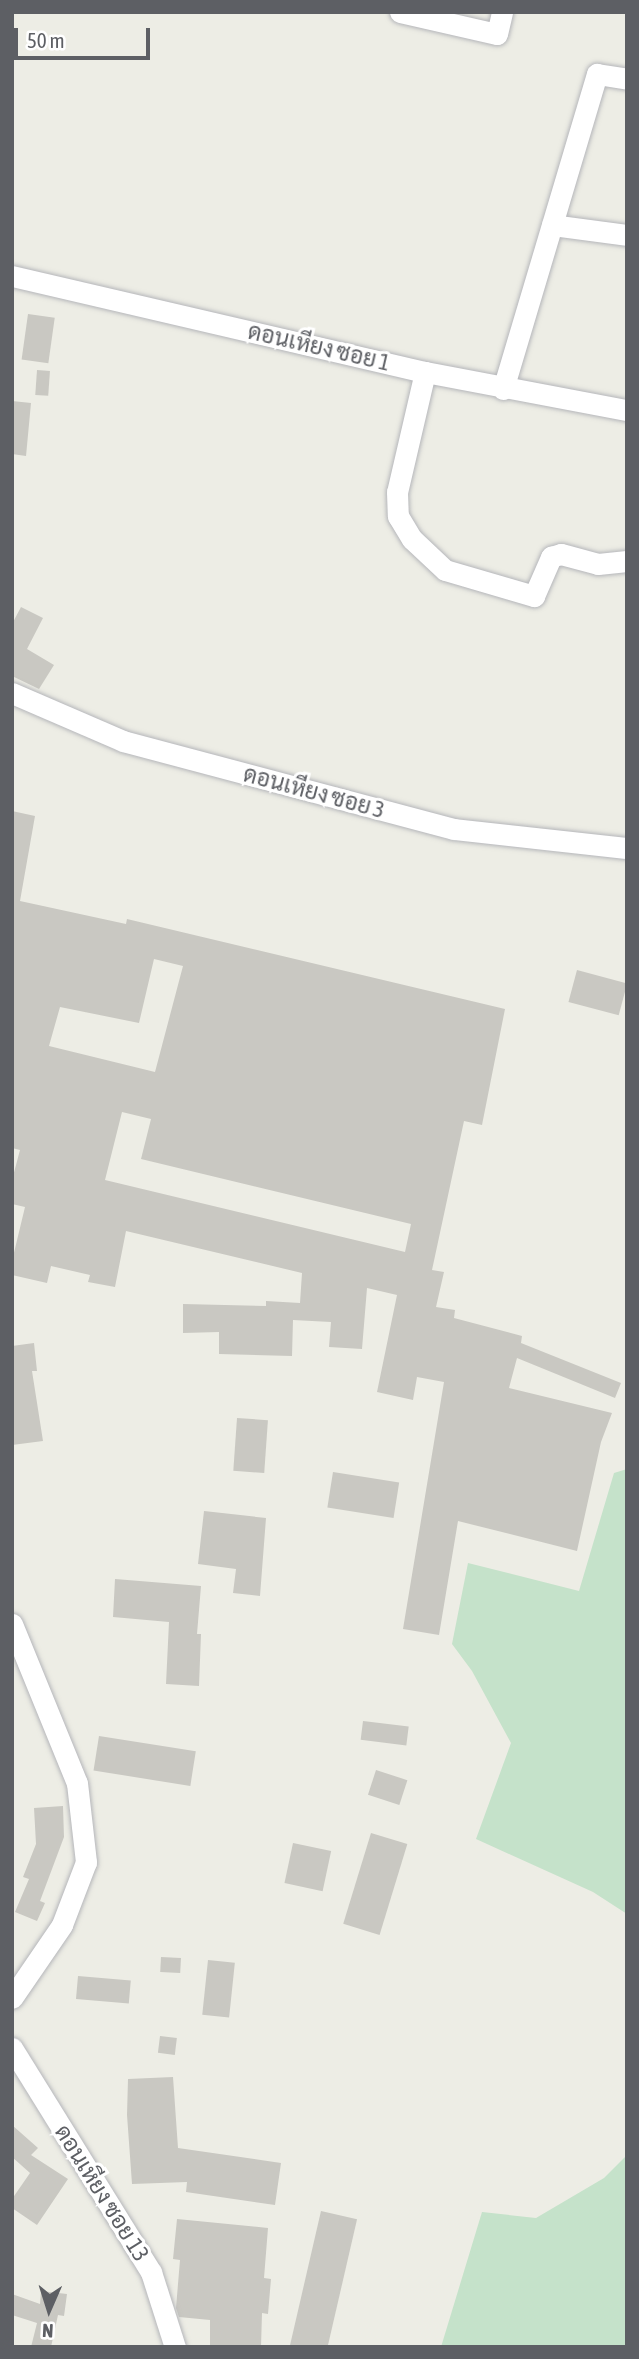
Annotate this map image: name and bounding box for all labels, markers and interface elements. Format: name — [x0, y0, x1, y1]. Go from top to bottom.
scale bar — [18, 14, 154, 58]
text: 50 m — [27, 28, 65, 52]
street label: ดอนเหียง ซอย 1 — [245, 317, 393, 377]
street label: ดอนเหียง ซอย 3 — [240, 760, 388, 824]
street label: ดอนเหียง ซอย 13 — [49, 2120, 155, 2266]
north arrow — [14, 2275, 84, 2345]
text: N — [42, 2320, 54, 2342]

